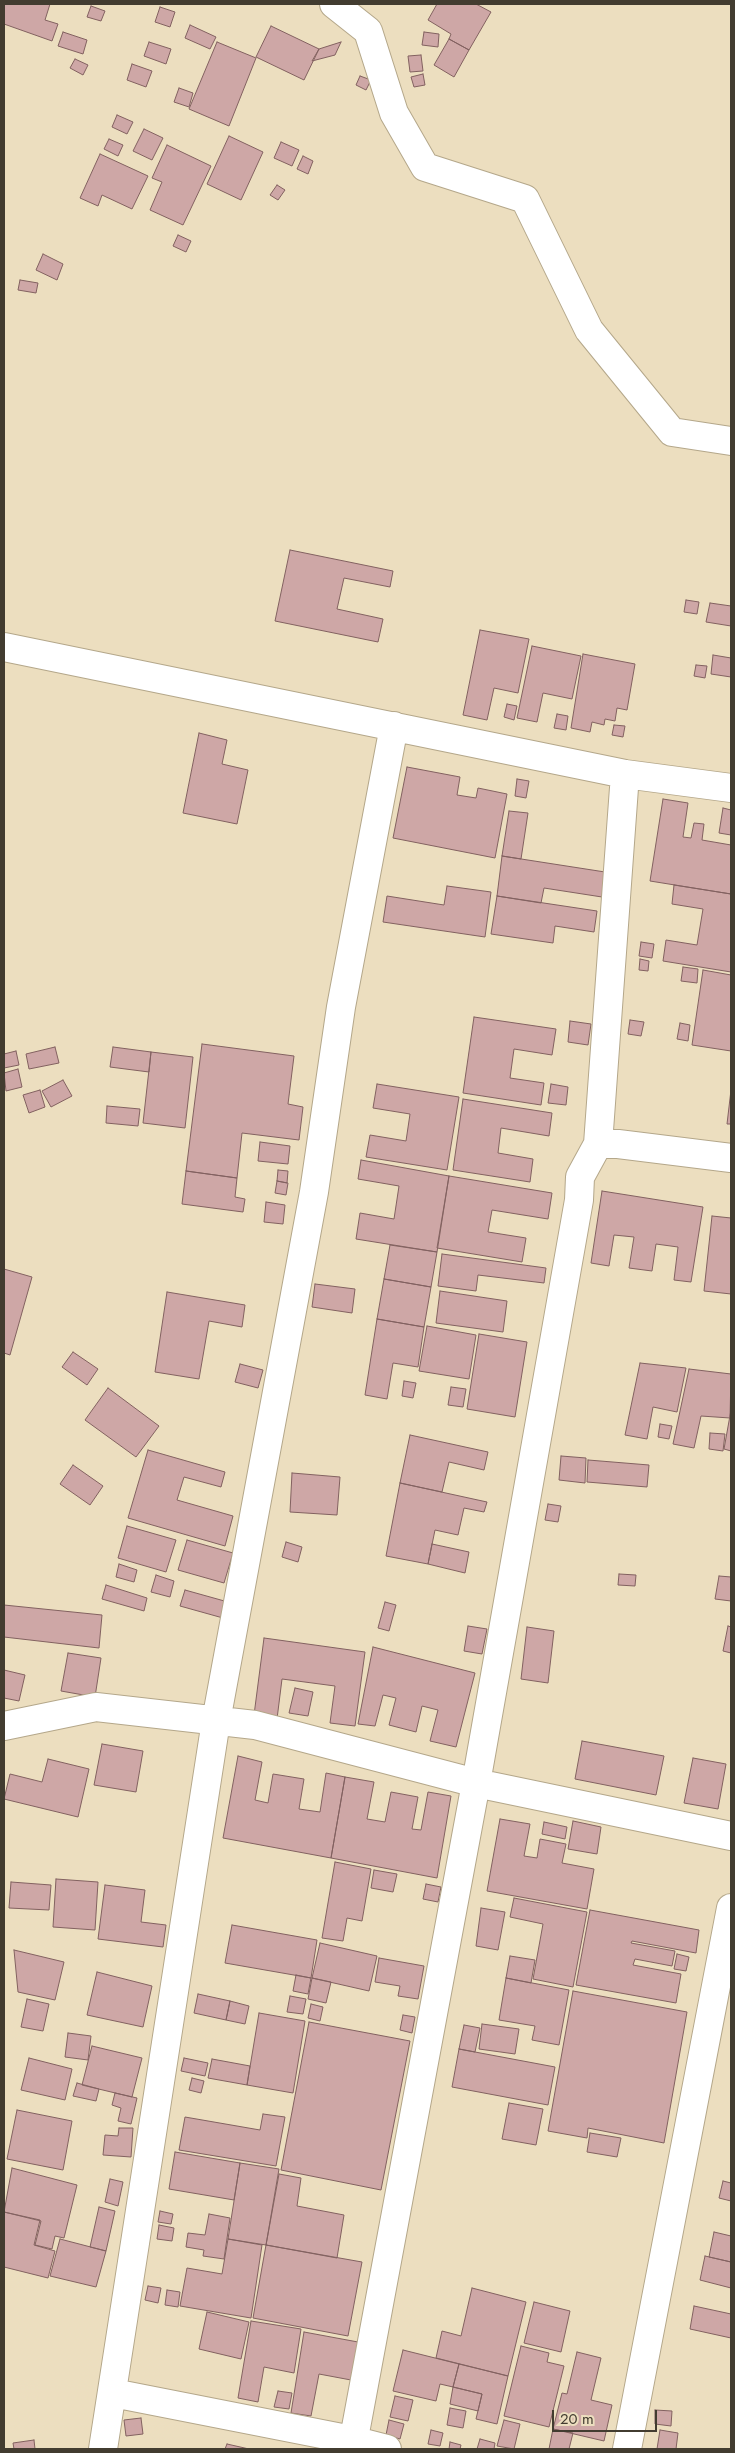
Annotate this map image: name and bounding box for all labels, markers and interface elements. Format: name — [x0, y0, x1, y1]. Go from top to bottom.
scale bar — [555, 2400, 660, 2432]
text: 20 m — [560, 2408, 594, 2430]

